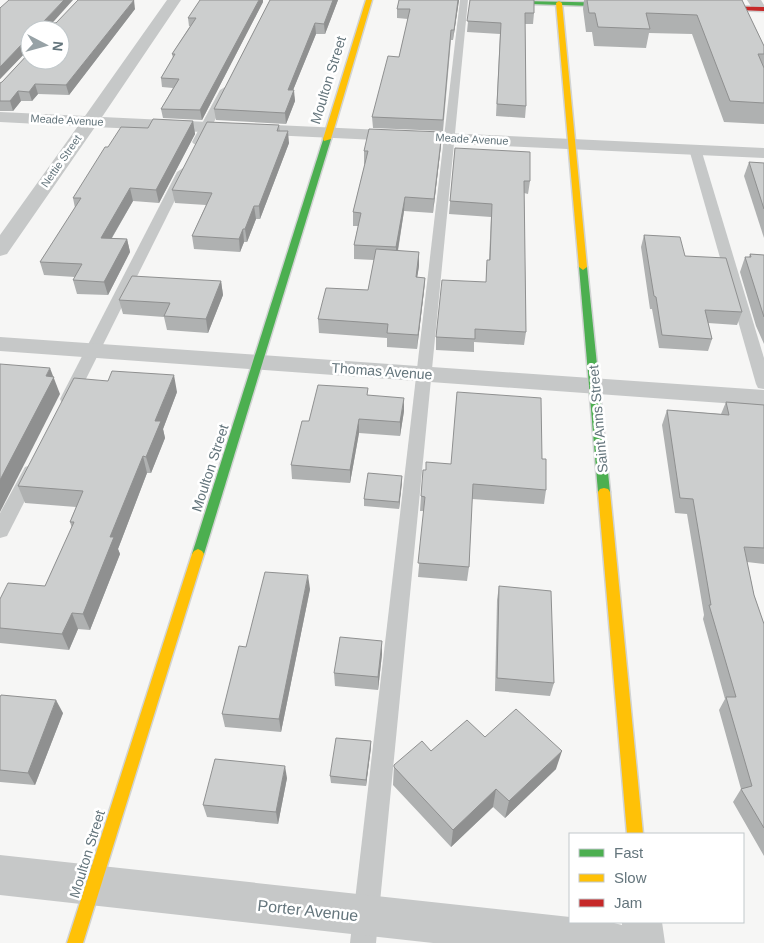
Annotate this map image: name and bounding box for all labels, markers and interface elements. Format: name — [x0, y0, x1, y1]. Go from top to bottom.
north arrow — [20, 20, 70, 70]
street label: Moulton Street — [307, 34, 349, 126]
text: N — [49, 40, 66, 52]
street label: Meade Avenue — [30, 112, 104, 128]
street label: Meade Avenue — [435, 131, 509, 147]
street label: Nettie Street — [39, 133, 83, 189]
street label: Thomas Avenue — [331, 359, 433, 383]
street label: Saint Anns Street — [585, 364, 611, 474]
street label: Moulton Street — [188, 422, 232, 514]
street label: Moulton Street — [66, 808, 108, 900]
legend — [569, 833, 744, 923]
text: Fast — [614, 844, 644, 861]
text: Slow — [614, 869, 647, 886]
text: Jam — [614, 894, 642, 911]
street label: Porter Avenue — [257, 897, 359, 924]

